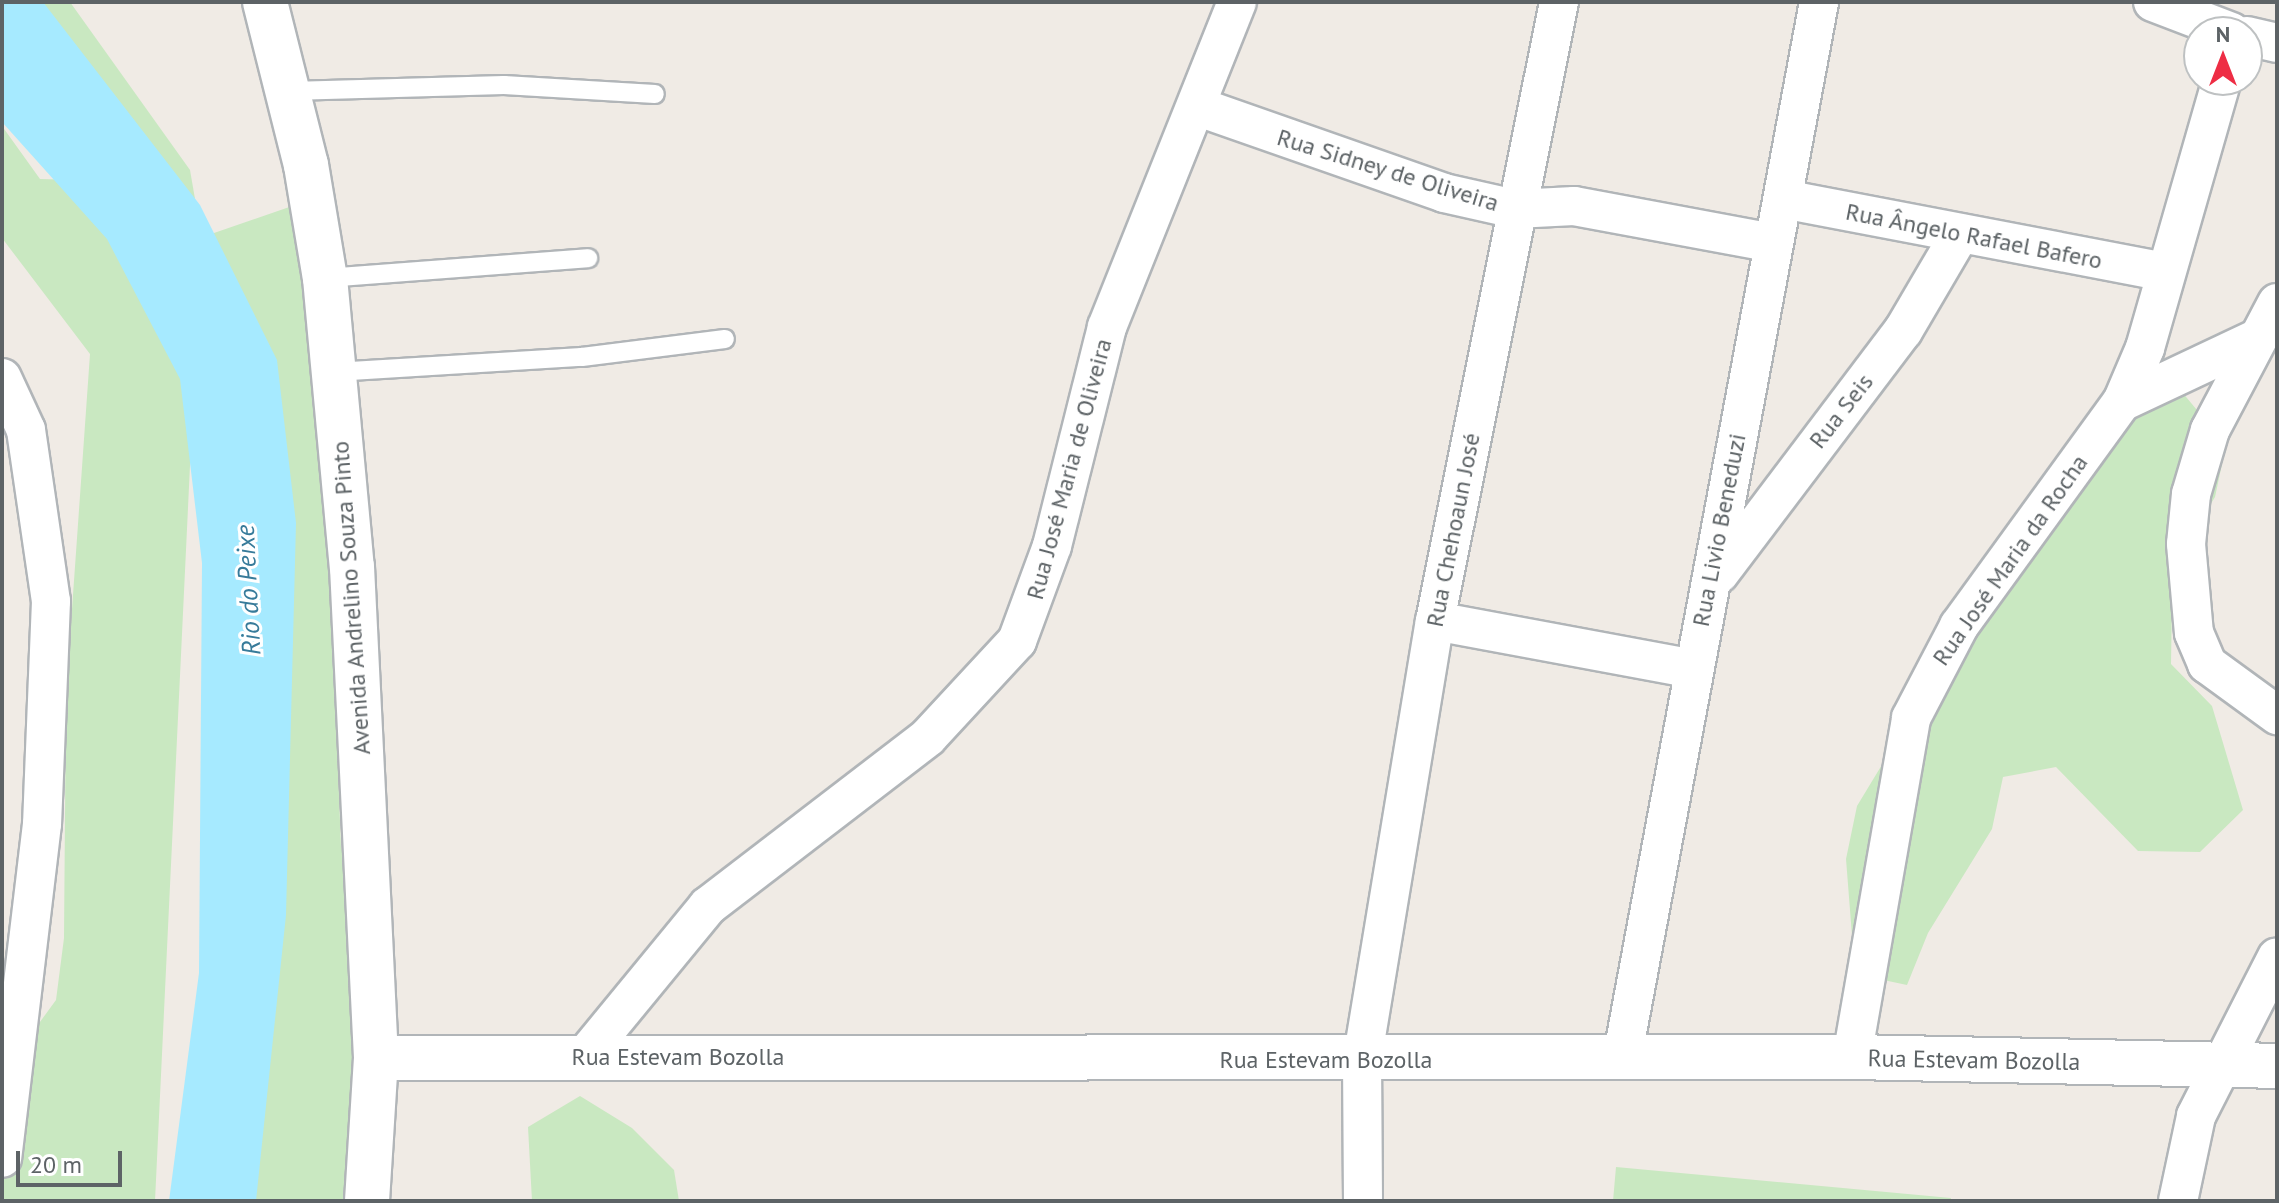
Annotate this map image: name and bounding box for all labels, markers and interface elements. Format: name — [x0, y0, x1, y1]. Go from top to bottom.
north arrow — [2183, 16, 2263, 96]
text: N — [2216, 20, 2230, 48]
street label: Rua Sidney de Oliveira — [1273, 122, 1503, 218]
street label: Rua Ângelo Rafael Bafero — [1843, 197, 2105, 275]
street label: Rua José Maria de Oliveira — [1020, 335, 1118, 603]
street label: Rua Seis — [1803, 368, 1879, 454]
street label: Rua Chehoaun José — [1420, 431, 1486, 629]
street label: Rua Livio Beneduzi — [1686, 431, 1752, 629]
street label: Avenida Andrelino Souza Pinto — [326, 440, 376, 756]
street label: Rua José Maria da Rocha — [1926, 449, 2094, 671]
water label: Rio do Peixe — [229, 524, 267, 656]
street label: Rua Estevam Bozolla — [572, 1043, 784, 1071]
street label: Rua Estevam Bozolla — [1867, 1044, 2081, 1076]
street label: Rua Estevam Bozolla — [1220, 1046, 1432, 1074]
scale bar — [20, 1135, 126, 1185]
text: 20 m — [30, 1149, 82, 1180]

